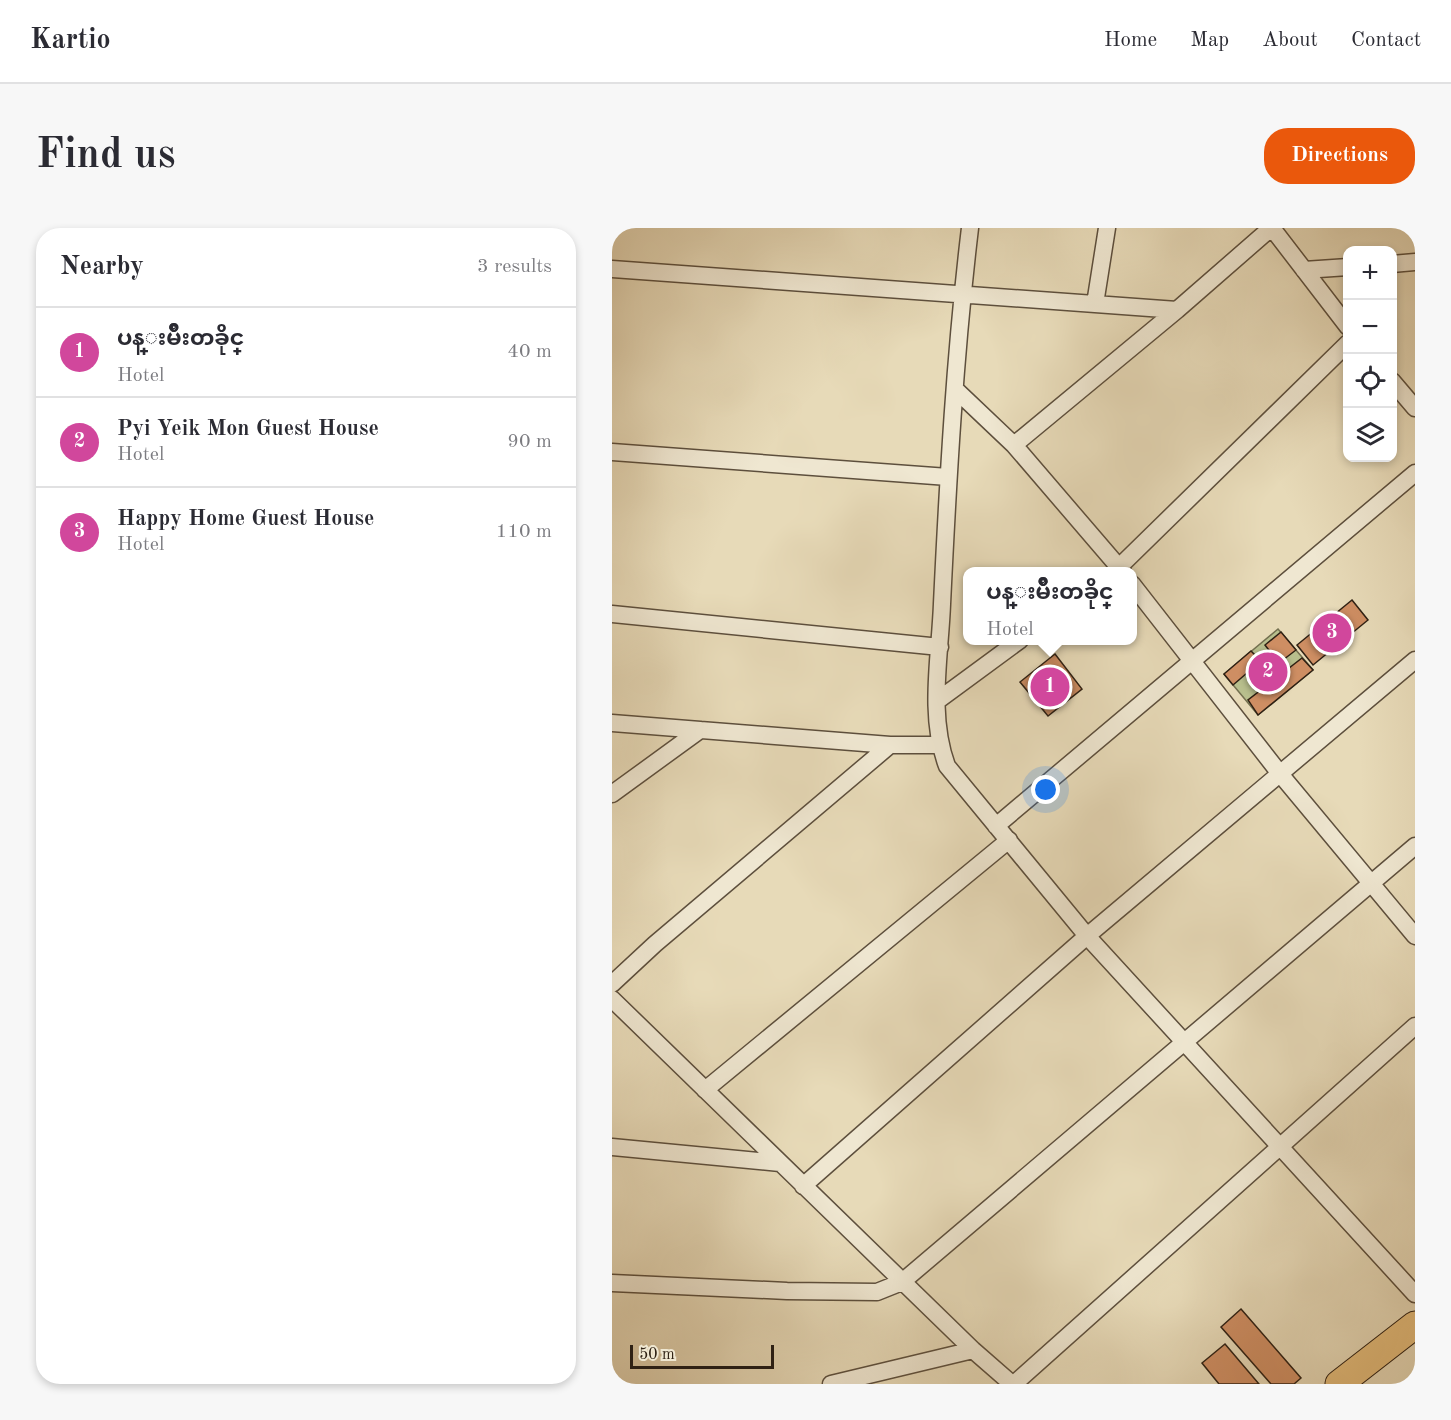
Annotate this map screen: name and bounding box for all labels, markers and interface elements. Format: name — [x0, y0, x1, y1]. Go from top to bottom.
text: Kartio — [30, 27, 111, 55]
text: Home — [1104, 30, 1157, 51]
text: Map — [1190, 30, 1229, 51]
text: About — [1262, 30, 1318, 51]
text: Contact — [1351, 30, 1421, 51]
button: Directions — [1264, 128, 1415, 184]
text: Find us — [36, 135, 175, 177]
map controls — [1343, 246, 1397, 462]
button: + — [1343, 246, 1397, 300]
text: Nearby — [60, 254, 144, 280]
text: 3 results — [477, 257, 552, 277]
button: − — [1343, 300, 1397, 354]
text: ပန္းမ်ိဳးတခိုင္ — [117, 328, 244, 350]
text: 1 — [74, 342, 85, 362]
text: 40 m — [507, 342, 552, 362]
button: locate — [1343, 354, 1397, 408]
text: Hotel — [117, 366, 164, 386]
button: layers — [1343, 408, 1397, 462]
text: Pyi Yeik Mon Guest House — [117, 418, 379, 440]
text: 2 — [74, 432, 85, 452]
text: 90 m — [507, 432, 552, 452]
text: Hotel — [117, 445, 164, 465]
text: Happy Home Guest House — [117, 508, 374, 530]
text: 3 — [74, 522, 85, 542]
text: 110 m — [496, 522, 552, 542]
text: Hotel — [117, 535, 164, 555]
popup — [963, 567, 1137, 645]
text: ပန္းမ်ိဳးတခိုင္ — [986, 582, 1114, 604]
pin: 3 — [1312, 610, 1352, 656]
text: Hotel — [986, 620, 1034, 640]
pin: 2 — [1248, 650, 1288, 694]
pin: 1 — [1030, 664, 1070, 710]
your location — [1031, 775, 1060, 804]
scale bar — [630, 1342, 774, 1370]
text: 50 m — [639, 1347, 675, 1363]

